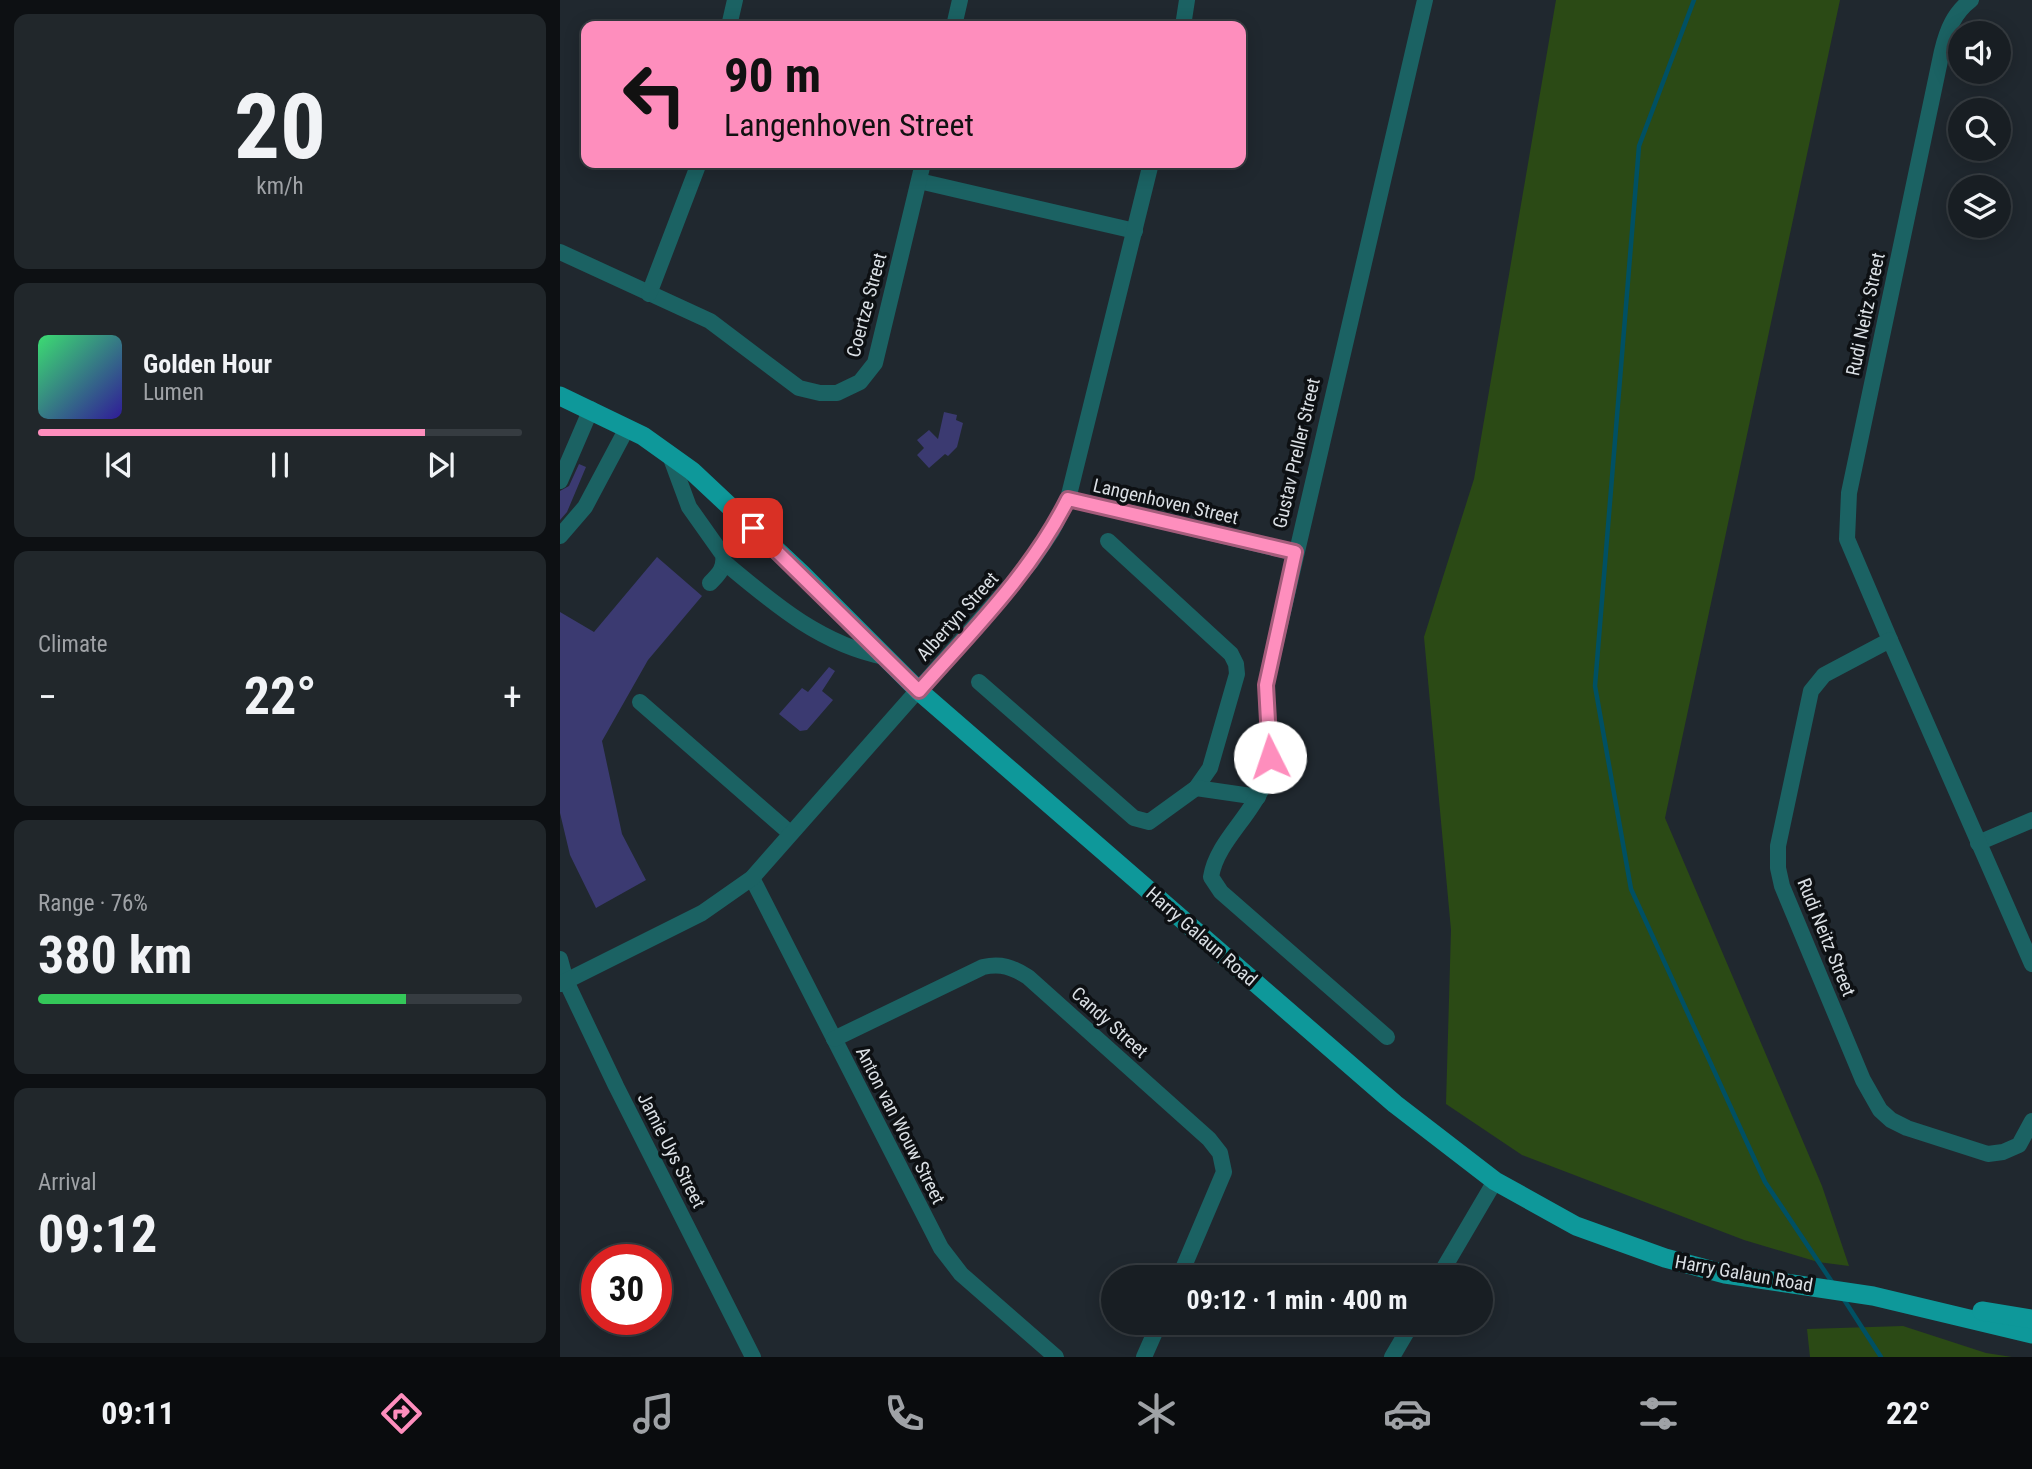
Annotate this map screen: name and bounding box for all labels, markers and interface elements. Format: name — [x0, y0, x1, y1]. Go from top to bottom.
map controls — [1948, 21, 2011, 238]
button: sound — [1948, 21, 2011, 84]
text: 90 m — [724, 47, 821, 104]
icon: left — [609, 49, 700, 140]
text: 20 — [234, 74, 326, 180]
button: search — [1948, 98, 2011, 161]
text: Langenhoven Street — [724, 106, 974, 144]
text: km/h — [256, 173, 304, 200]
button: layers — [1948, 175, 2011, 238]
street label: Coertze Street — [842, 250, 891, 360]
street label: Rudi Neitz Street — [1841, 250, 1890, 378]
text: Golden Hour — [143, 349, 272, 379]
street label: Gustav Preller Street — [1268, 376, 1325, 530]
text: Lumen — [143, 379, 204, 406]
icon: previous — [100, 446, 138, 484]
icon: pause — [261, 446, 299, 484]
icon: next — [422, 446, 460, 484]
street label: Langenhoven Street — [1091, 474, 1241, 529]
pin — [723, 498, 783, 558]
icon: arrive — [734, 509, 772, 547]
street label: Albertyn Street — [912, 567, 1003, 665]
text: Climate — [38, 631, 108, 658]
text: 22° — [244, 666, 316, 727]
text: − — [38, 675, 57, 719]
text: + — [503, 675, 522, 719]
position arrow — [1233, 720, 1307, 794]
street label: Rudi Neitz Street — [1792, 875, 1861, 1000]
street label: Harry Galaun Road — [1141, 882, 1262, 991]
text: Range · 76% — [38, 890, 148, 917]
text: 380 km — [38, 925, 192, 986]
street label: Candy Street — [1067, 982, 1153, 1063]
street label: Anton van Wouw Street — [851, 1043, 950, 1208]
street label: Jamie Uys Street — [633, 1089, 710, 1212]
text: Arrival — [38, 1169, 97, 1196]
text: 09:12 — [38, 1204, 157, 1265]
speed limit sign: 30 — [581, 1244, 672, 1335]
street label: Harry Galaun Road — [1673, 1250, 1815, 1297]
text: 09:12 · 1 min · 400 m — [1187, 1285, 1407, 1315]
icon: directions — [377, 1389, 426, 1438]
icon: music — [629, 1389, 678, 1438]
icon: phone — [880, 1389, 929, 1438]
icon: climate — [1132, 1389, 1181, 1438]
icon: car — [1383, 1389, 1432, 1438]
icon: filters — [1634, 1389, 1683, 1438]
text: 09:11 — [101, 1394, 175, 1432]
text: 22° — [1886, 1394, 1931, 1432]

